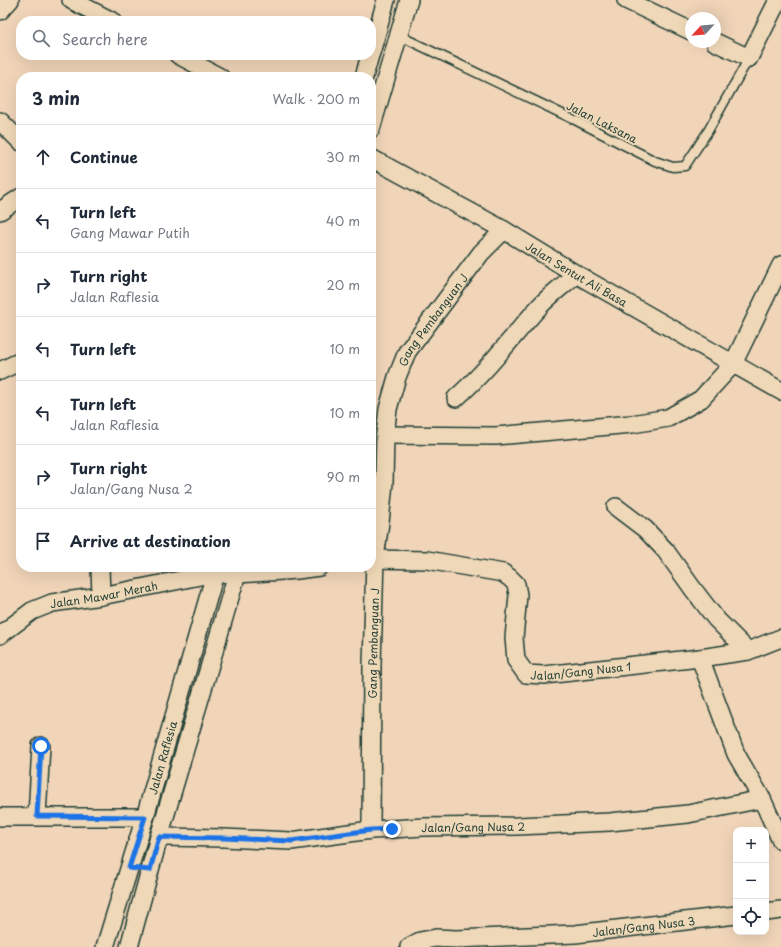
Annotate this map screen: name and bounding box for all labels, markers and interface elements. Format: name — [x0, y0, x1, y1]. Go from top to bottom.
north arrow — [685, 12, 721, 48]
search box — [16, 16, 376, 60]
icon: search — [30, 27, 52, 49]
text: Search here — [62, 27, 148, 50]
text: 3 min — [32, 85, 80, 111]
text: Walk · 200 m — [272, 89, 360, 108]
street label: Jalan Laksana — [564, 97, 640, 147]
text: Continue — [70, 145, 138, 168]
icon: ahead — [32, 146, 54, 168]
text: 30 m — [326, 147, 360, 166]
text: Turn left — [70, 200, 136, 223]
icon: left — [32, 210, 54, 232]
text: 40 m — [326, 211, 360, 230]
text: Gang Mawar Putih — [70, 223, 190, 242]
street label: Jalan Sentut Ali Basa — [523, 237, 631, 310]
text: Turn right — [70, 264, 147, 287]
street label: Gang Pembanguan J — [394, 270, 472, 368]
icon: right — [32, 274, 54, 296]
text: 20 m — [326, 275, 360, 294]
text: Jalan Raflesia — [70, 287, 159, 306]
text: Turn left — [70, 337, 136, 360]
icon: left — [32, 338, 54, 360]
text: 10 m — [330, 339, 360, 358]
text: Turn left — [70, 392, 136, 415]
icon: left — [32, 402, 54, 424]
text: 10 m — [330, 403, 360, 422]
text: Jalan Raflesia — [70, 415, 159, 434]
text: Turn right — [70, 456, 147, 479]
icon: right — [32, 466, 54, 488]
text: 90 m — [327, 467, 360, 486]
text: Jalan/Gang Nusa 2 — [70, 479, 193, 498]
text: Arrive at destination — [70, 529, 231, 552]
icon: arrive — [32, 530, 54, 552]
street label: Jalan Mawar Merah — [49, 576, 159, 612]
street label: Gang Pembanguan J — [363, 587, 383, 698]
street label: Jalan/Gang Nusa 1 — [530, 657, 632, 683]
street label: Jalan Raflesia — [144, 718, 181, 796]
route start — [32, 737, 50, 755]
street label: Jalan/Gang Nusa 2 — [421, 817, 526, 836]
route end — [383, 820, 401, 838]
map controls — [733, 827, 769, 935]
button: + — [733, 827, 769, 863]
button: − — [733, 863, 769, 899]
button: locate — [733, 899, 769, 935]
street label: Jalan/Gang Nusa 3 — [591, 911, 696, 940]

